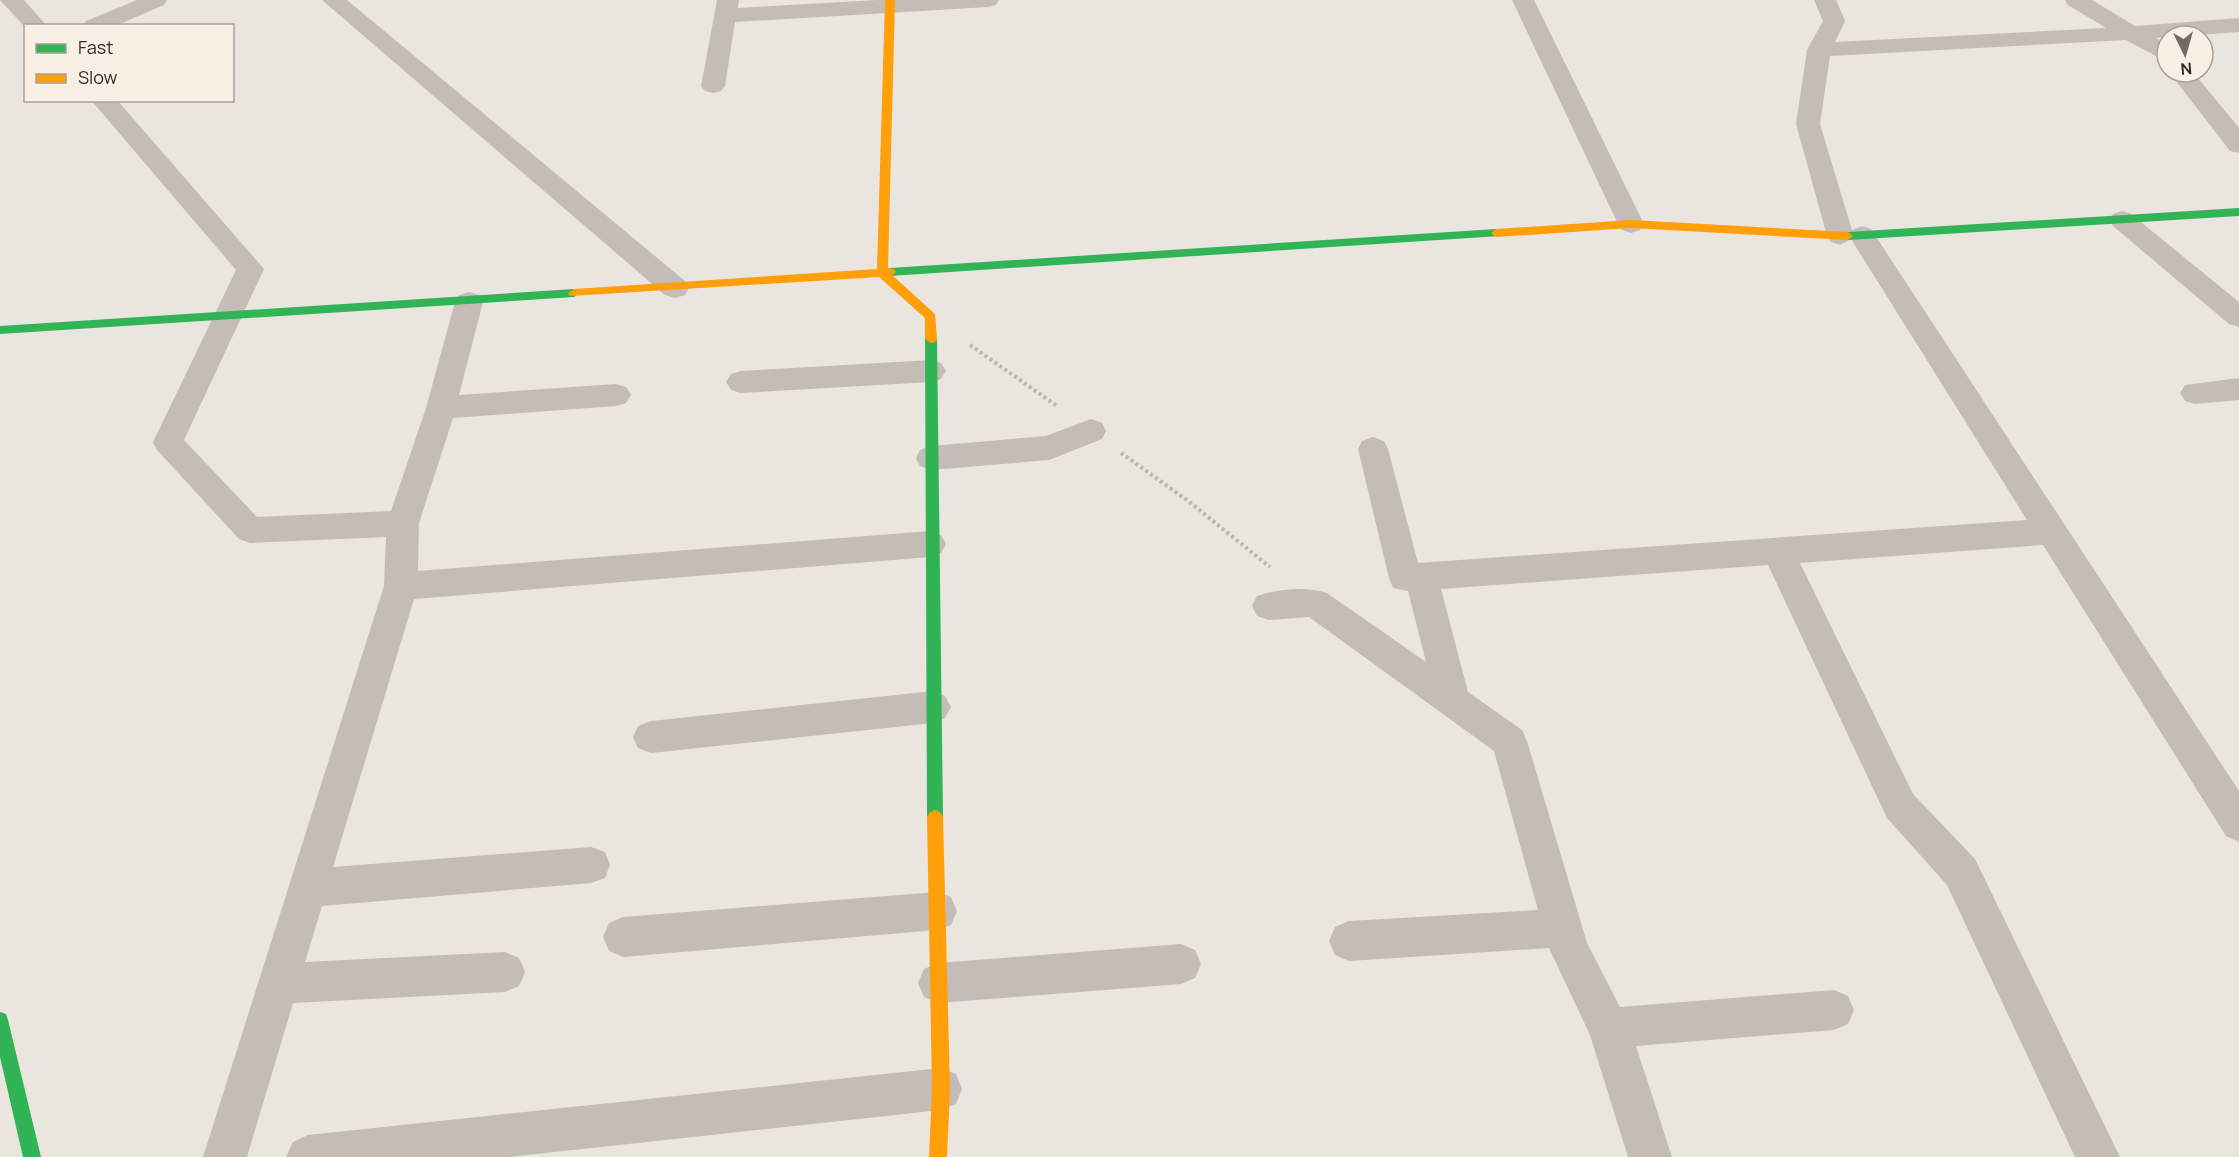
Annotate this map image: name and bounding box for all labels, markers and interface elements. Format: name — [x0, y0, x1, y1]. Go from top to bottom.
legend — [24, 24, 234, 102]
north arrow — [2155, 24, 2215, 84]
text: Fast — [78, 35, 113, 59]
text: N — [2180, 57, 2193, 80]
text: Slow — [78, 65, 118, 89]

